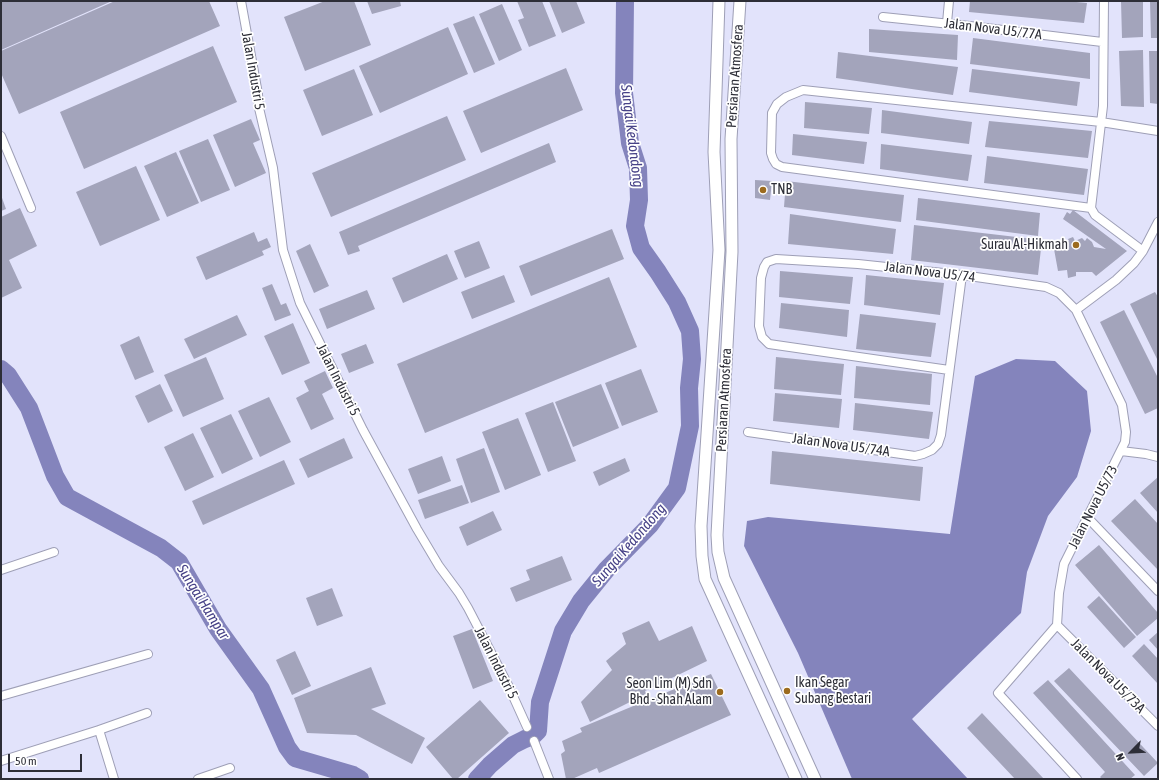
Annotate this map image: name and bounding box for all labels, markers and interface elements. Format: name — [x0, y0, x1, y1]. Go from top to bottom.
street label: Jalan Nova U5/77A — [943, 15, 1043, 43]
street label: Persiaran Atmosfera — [723, 24, 747, 128]
street label: Jalan Industri 5 — [238, 31, 268, 111]
water label: Sungai Kedondong — [617, 84, 647, 188]
place label: TNB — [771, 182, 792, 198]
marker: TNB — [758, 185, 768, 195]
place label: Surau Al-Hikmah — [981, 237, 1068, 253]
marker: Surau Al-Hikmah — [1071, 240, 1081, 250]
street label: Jalan Nova U5/74 — [884, 258, 976, 286]
street label: Jalan Industri 5 — [313, 341, 363, 419]
street label: Persiaran Atmosfera — [713, 348, 735, 452]
street label: Jalan Nova U5/74A — [791, 430, 891, 460]
street label: Jalan Nova U5/73 — [1065, 462, 1121, 552]
water label: Sungai Kedondong — [588, 500, 670, 590]
water label: Sungai Hampar — [173, 561, 233, 643]
street label: Jalan Industri 5 — [471, 624, 521, 702]
street label: Jalan Nova U5/73A — [1067, 635, 1149, 717]
place label: Ikan Segar Subang Bestari — [795, 675, 871, 708]
place label: Seon Lim (M) Sdn Bhd - Shah Alam — [627, 676, 712, 708]
marker: Ikan Segar Subang Bestari — [782, 686, 792, 696]
marker: Seon Lim (M) Sdn Bhd - Shah Alam — [715, 687, 725, 697]
north arrow — [1111, 732, 1151, 772]
scale bar — [10, 746, 84, 772]
text: N — [1113, 751, 1127, 762]
text: 50 m — [15, 754, 37, 768]

